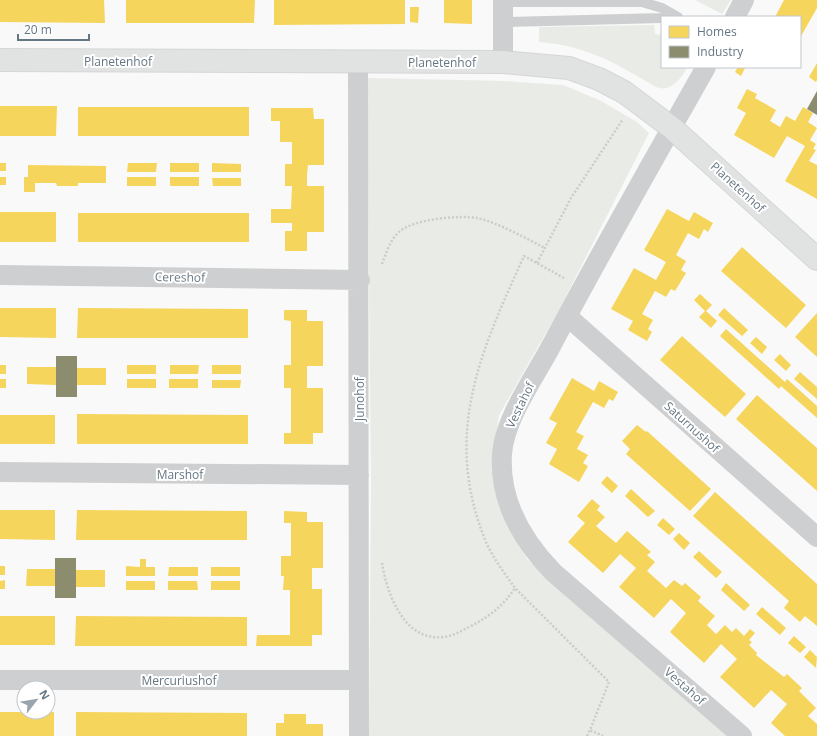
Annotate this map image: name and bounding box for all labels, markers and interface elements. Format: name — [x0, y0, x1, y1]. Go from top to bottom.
scale bar — [18, 16, 89, 42]
legend — [661, 16, 801, 68]
text: 20 m — [24, 21, 52, 38]
text: Homes — [697, 23, 737, 40]
text: Industry — [697, 43, 744, 60]
street label: Planetenhof — [84, 53, 153, 70]
street label: Planetenhof — [408, 54, 477, 71]
street label: Planetenhof — [707, 158, 770, 217]
street label: Cereshof — [155, 268, 206, 286]
street label: Junohof — [351, 376, 368, 422]
street label: Vestahof — [502, 378, 539, 431]
street label: Saturnushof — [661, 398, 724, 457]
street label: Marshof — [157, 466, 204, 483]
street label: Vestahof — [661, 663, 710, 709]
street label: Mercuriushof — [141, 672, 218, 689]
north arrow — [16, 680, 56, 720]
text: N — [36, 687, 54, 702]

